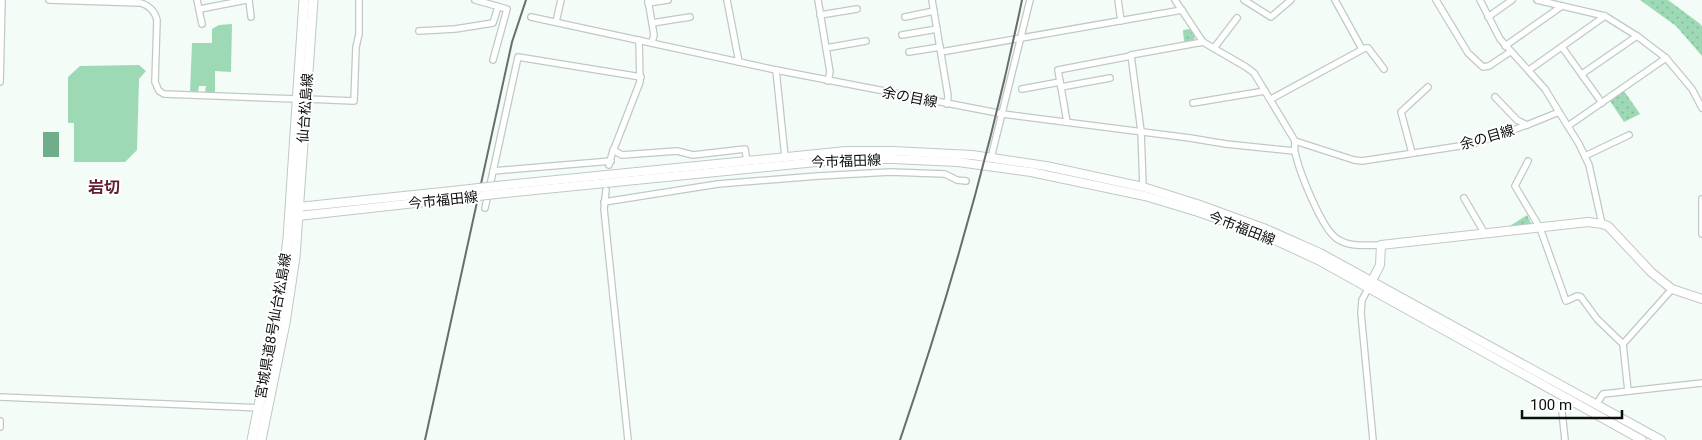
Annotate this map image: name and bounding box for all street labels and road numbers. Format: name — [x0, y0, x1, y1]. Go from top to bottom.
street label: 仙台松島線 — [295, 73, 315, 143]
street label: 余の目線 — [881, 84, 939, 110]
street label: 余の目線 — [1458, 122, 1516, 152]
street label: 今市福田線 — [811, 152, 881, 170]
street label: 今市福田線 — [407, 188, 479, 212]
street label: 今市福田線 — [1206, 208, 1278, 248]
street label: 宮城県道8号仙台松島線 — [252, 252, 294, 400]

